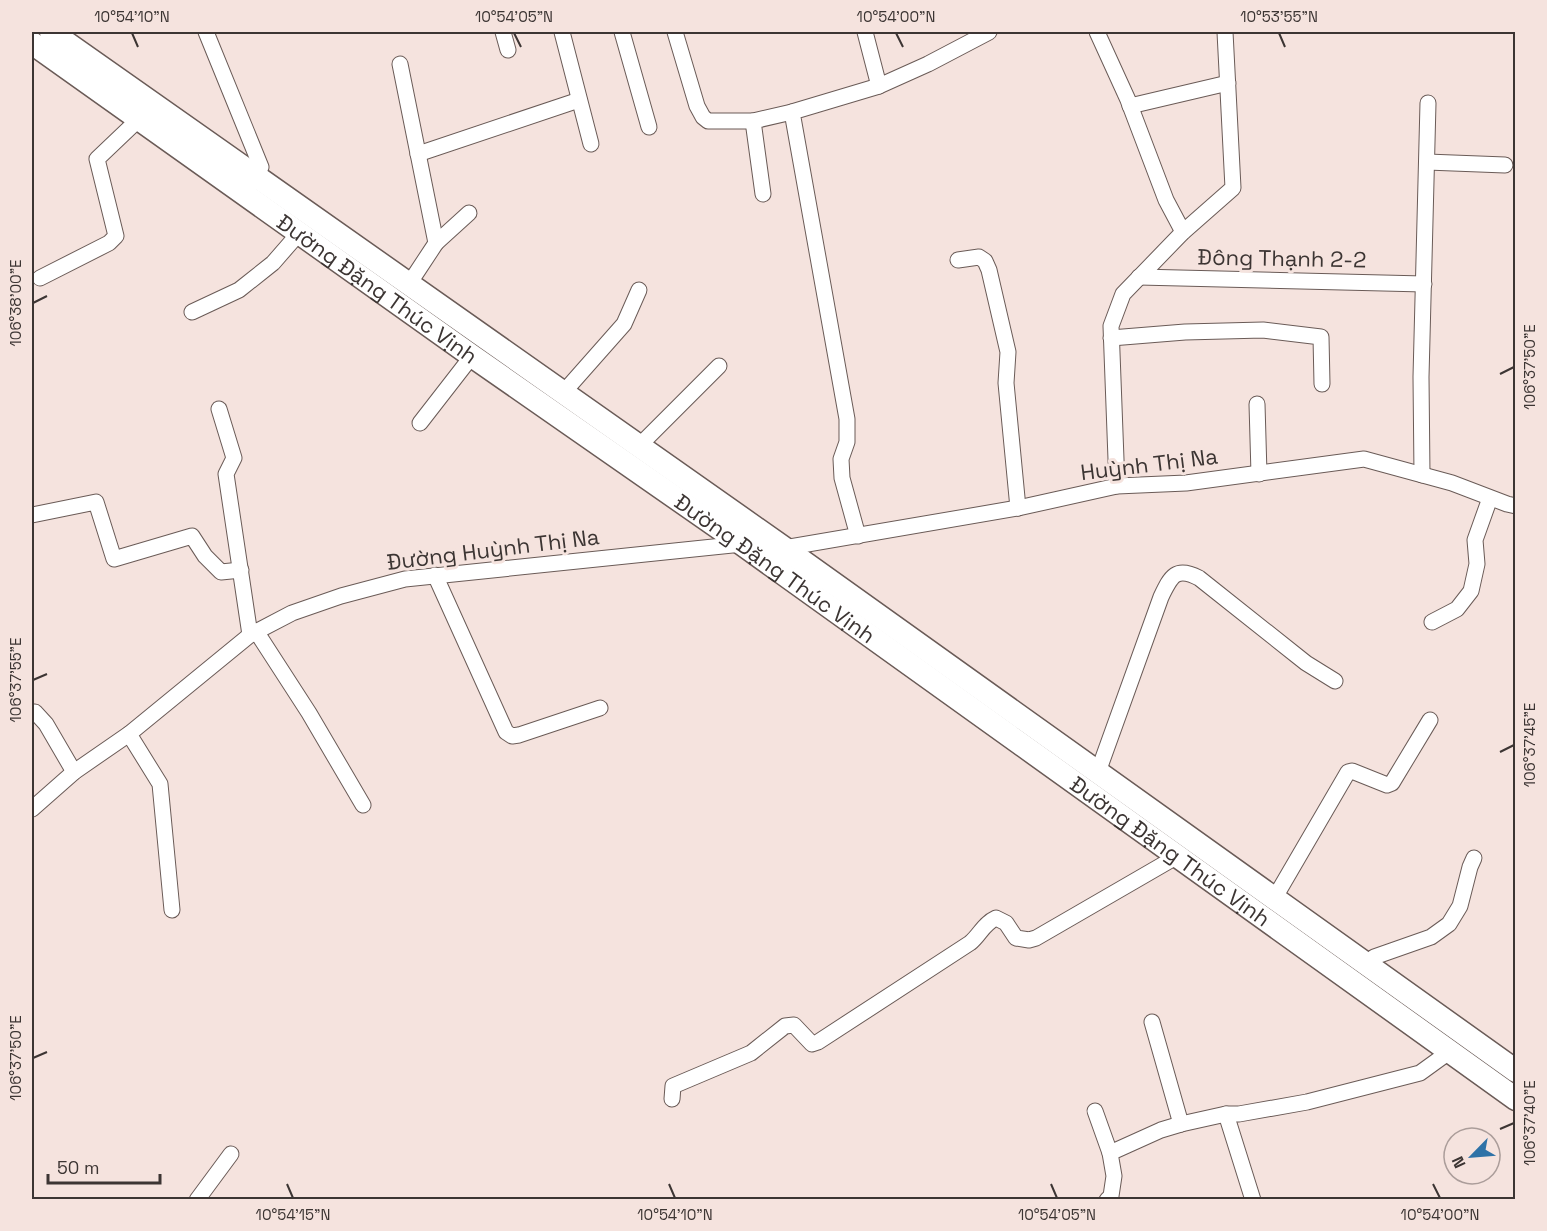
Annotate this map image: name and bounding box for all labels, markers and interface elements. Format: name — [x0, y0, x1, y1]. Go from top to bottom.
text: 10°54'10"N — [94, 7, 170, 26]
text: 10°54'05"N — [475, 7, 553, 26]
text: 10°54'00"N — [857, 7, 935, 26]
text: 10°53'55"N — [1240, 7, 1318, 26]
street label: Đường Đặng Thúc Vịnh — [272, 208, 483, 370]
street label: Đông Thạnh 2-2 — [1197, 243, 1367, 273]
text: 106°38'00"E — [6, 259, 25, 347]
text: 106°37'50"E — [1520, 324, 1539, 410]
street label: Huỳnh Thị Na — [1079, 442, 1220, 486]
street label: Đường Đặng Thúc Vịnh — [669, 487, 881, 649]
street label: Đường Huỳnh Thị Na — [385, 522, 601, 576]
text: 106°37'55"E — [6, 638, 25, 722]
text: 106°37'45"E — [1520, 703, 1539, 787]
street label: Đường Đặng Thúc Vịnh — [1065, 770, 1276, 932]
text: 106°37'50"E — [6, 1015, 25, 1101]
text: 106°37'40"E — [1520, 1080, 1539, 1166]
north arrow — [1442, 1126, 1502, 1186]
scale bar — [48, 1147, 160, 1185]
text: N — [1447, 1153, 1471, 1171]
text: 50 m — [57, 1156, 99, 1179]
text: 10°54'15"N — [256, 1205, 330, 1224]
text: 10°54'10"N — [637, 1205, 713, 1224]
text: 10°54'05"N — [1018, 1205, 1096, 1224]
text: 10°54'00"N — [1401, 1205, 1479, 1224]

